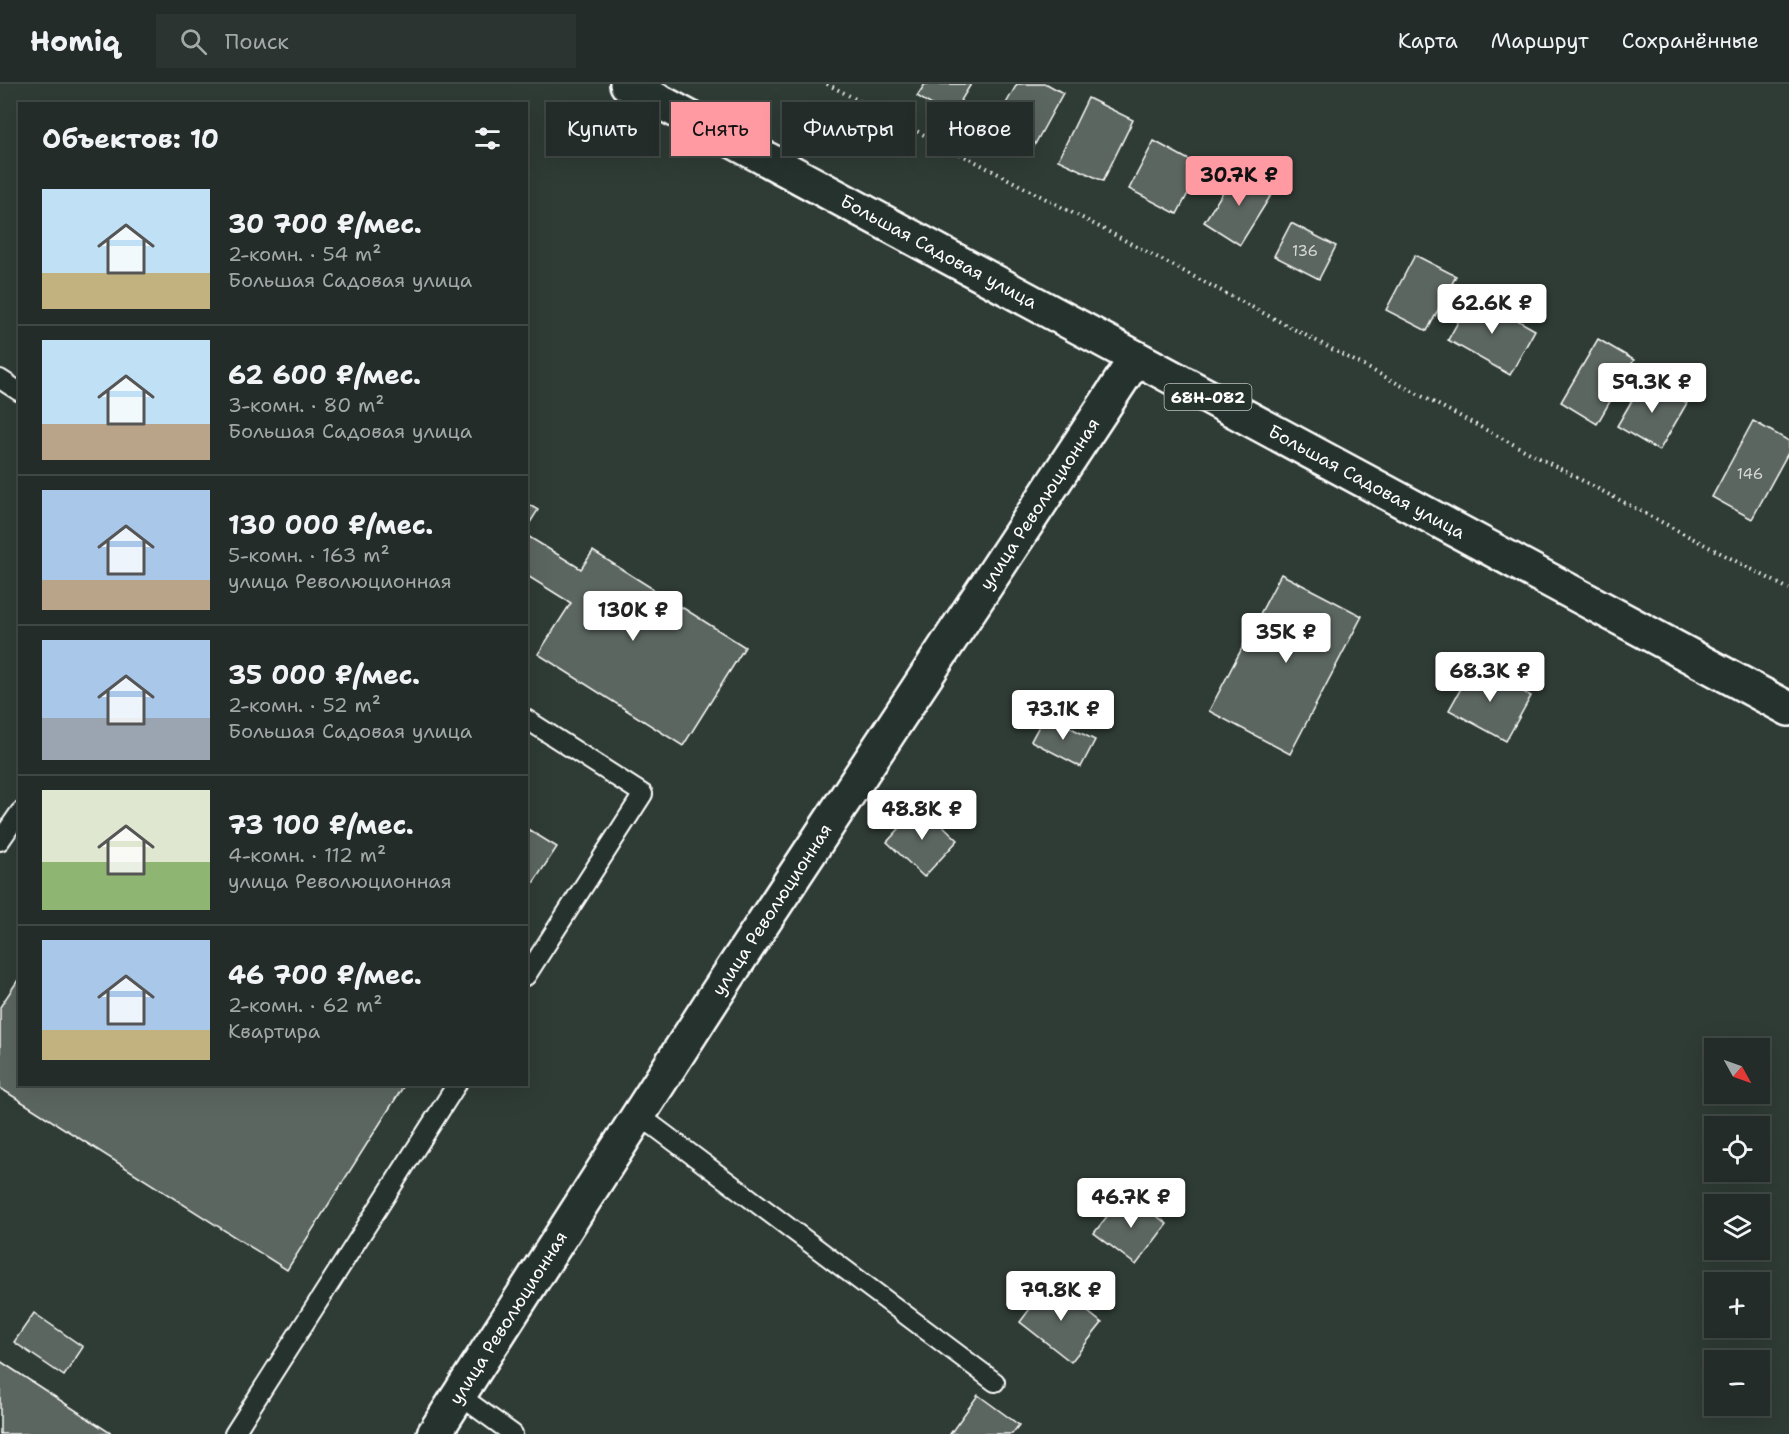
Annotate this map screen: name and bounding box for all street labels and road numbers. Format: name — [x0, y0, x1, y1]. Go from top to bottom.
street label: Большая Садовая улица — [836, 189, 1041, 314]
road number: 68Н-082 — [1164, 384, 1252, 410]
street label: улица Революционная — [974, 413, 1105, 595]
street label: Большая Садовая улица — [1264, 419, 1469, 545]
street label: улица Революционная — [707, 819, 838, 1000]
street label: улица Революционная — [444, 1227, 573, 1409]

